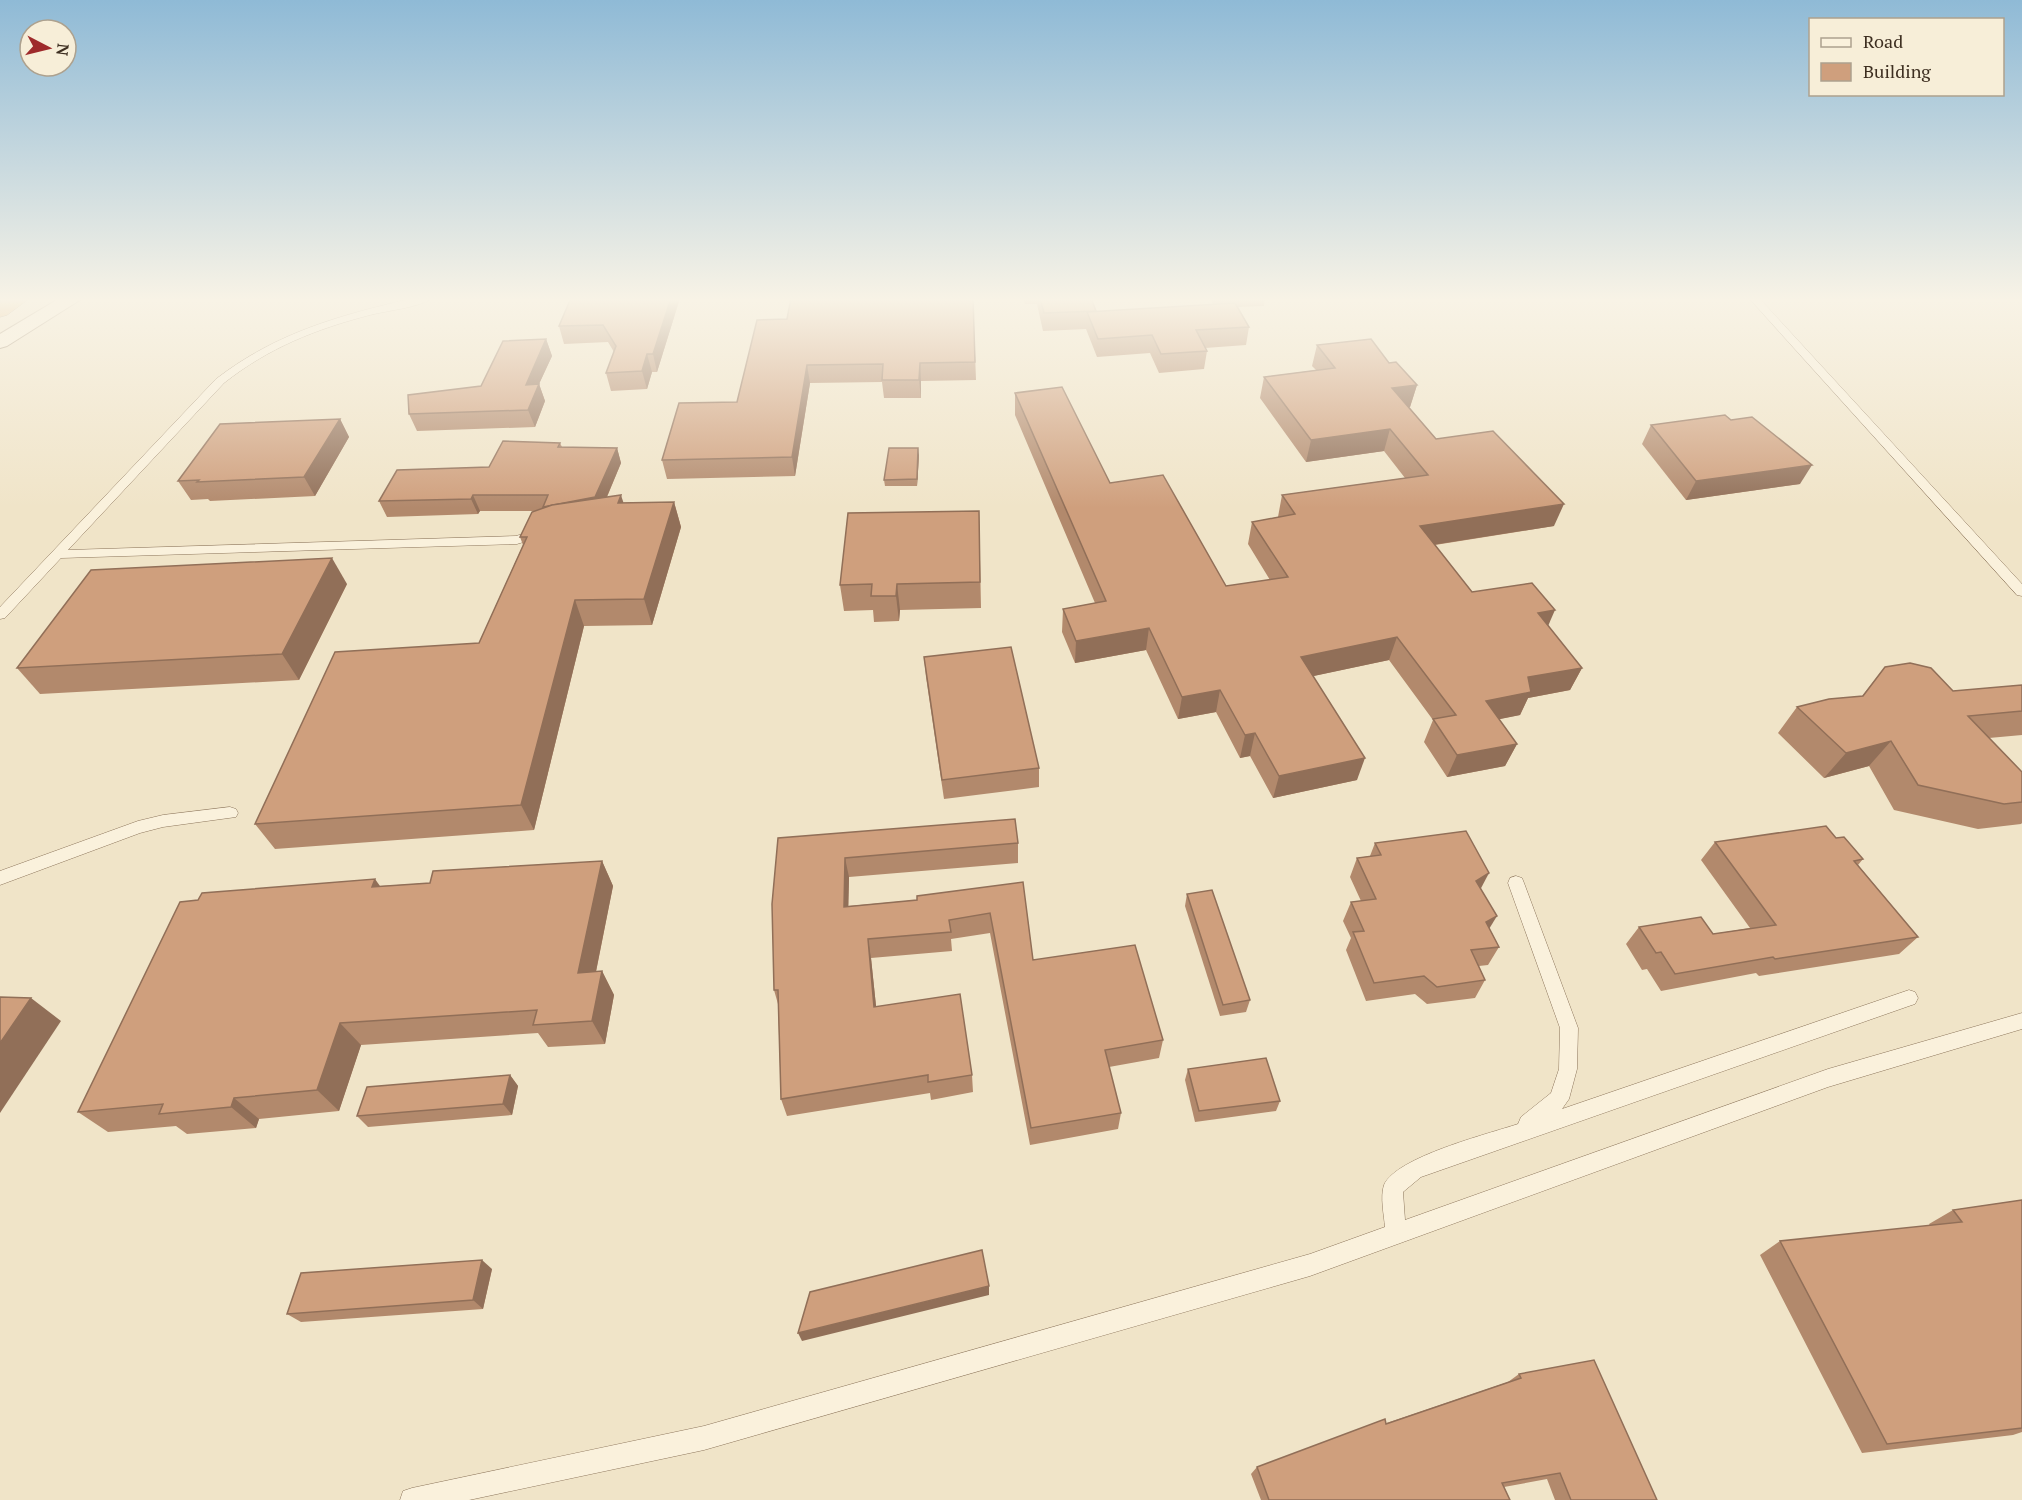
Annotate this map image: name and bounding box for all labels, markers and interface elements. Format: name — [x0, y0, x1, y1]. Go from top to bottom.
north arrow — [18, 18, 78, 78]
legend — [1809, 18, 2004, 96]
text: Road — [1863, 29, 1903, 53]
text: N — [51, 42, 75, 57]
text: Building — [1863, 59, 1931, 83]

